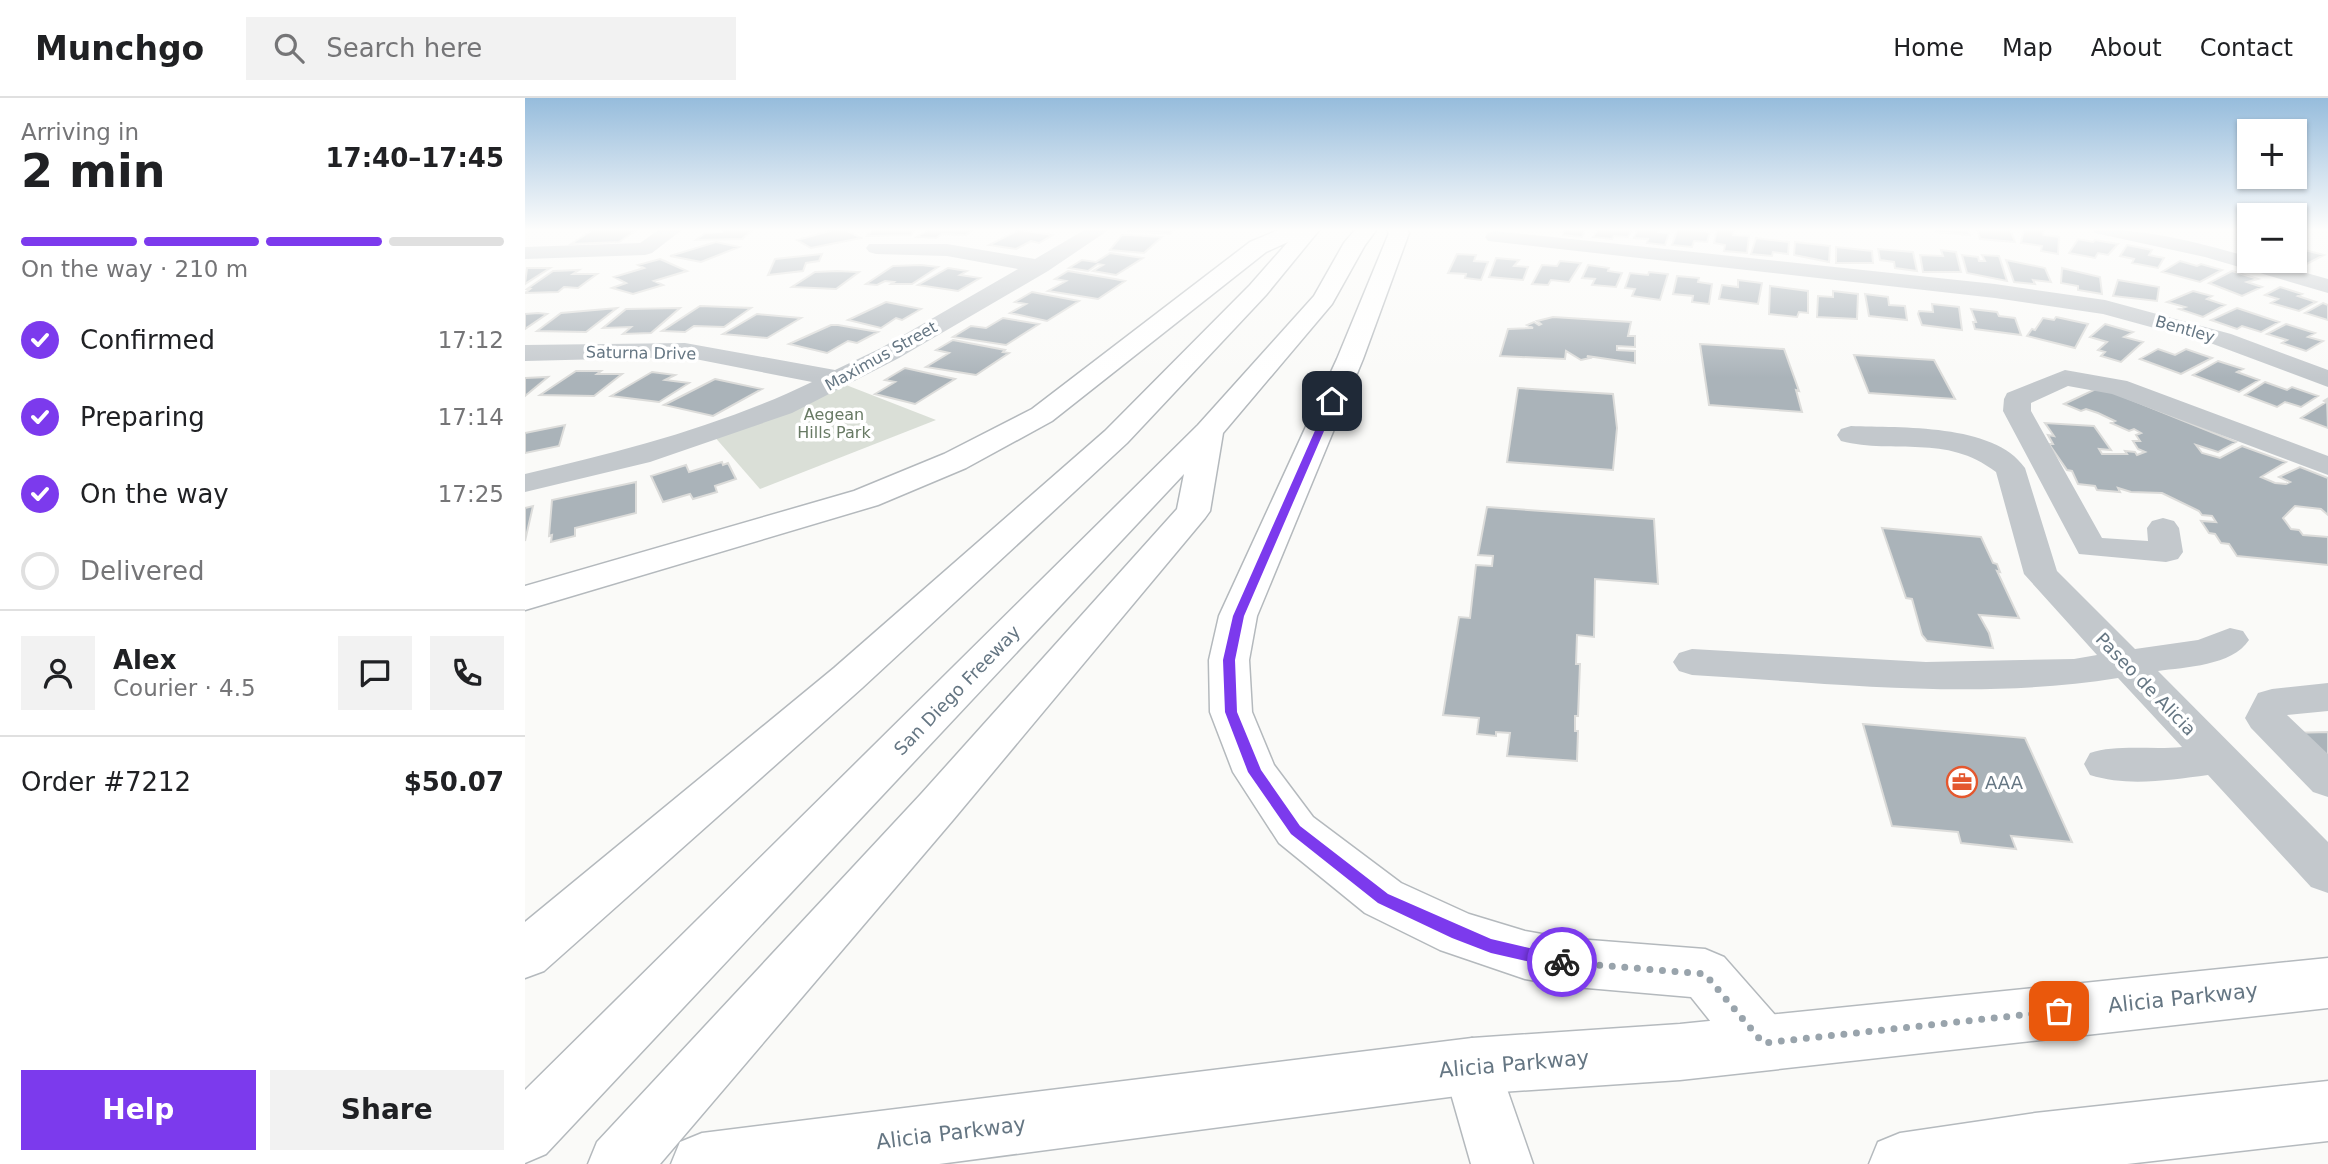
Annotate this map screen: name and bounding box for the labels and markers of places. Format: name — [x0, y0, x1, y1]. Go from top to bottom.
pin — [1302, 371, 1362, 431]
office icon: AAA — [1945, 765, 1979, 799]
place label: AAA — [1985, 772, 2024, 793]
pin — [2029, 981, 2089, 1041]

